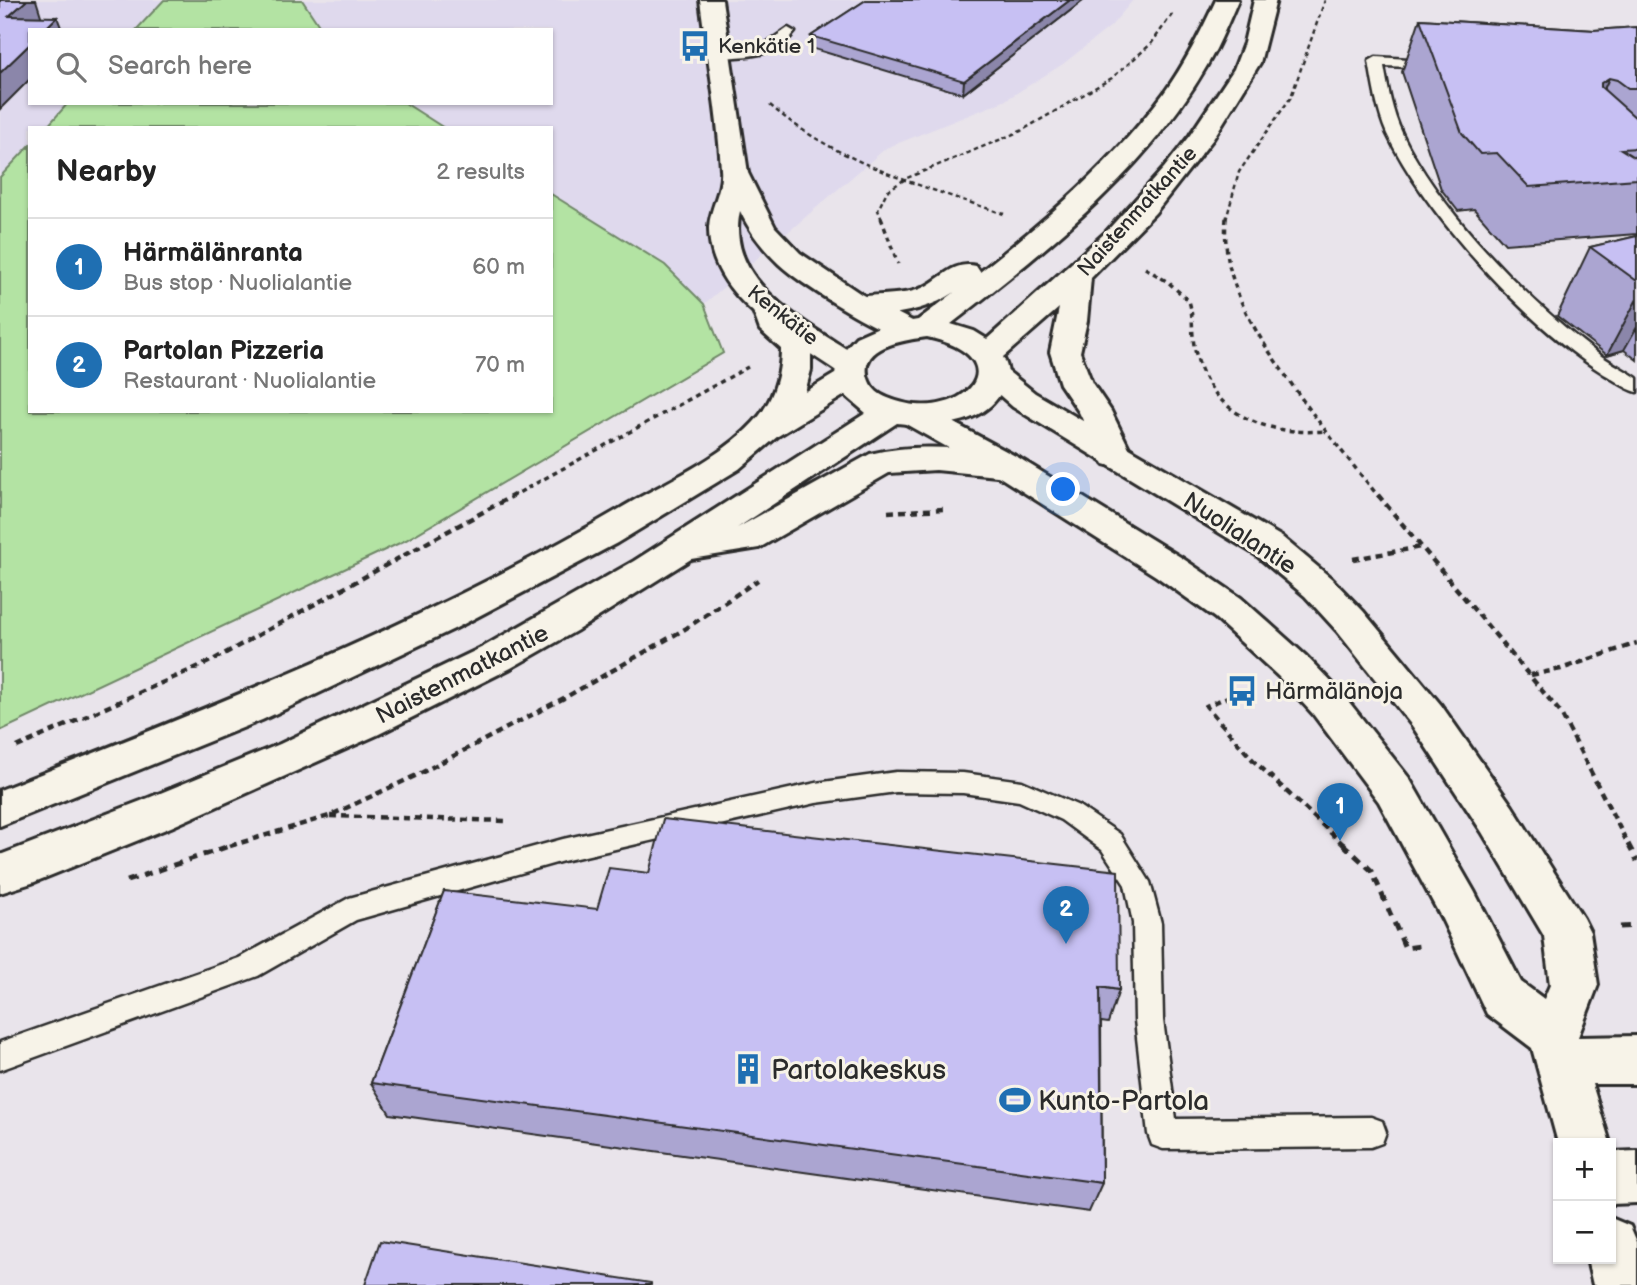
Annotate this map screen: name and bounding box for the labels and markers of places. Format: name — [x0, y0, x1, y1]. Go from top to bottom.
bus stop icon: Kenkätie 1 — [678, 29, 712, 63]
place label: Kenkätie 1 — [718, 34, 815, 59]
bus stop icon: Härmälänoja — [1225, 674, 1259, 708]
place label: Härmälänoja — [1265, 677, 1403, 706]
pin: 1 — [1317, 783, 1363, 841]
pin: 2 — [1043, 886, 1089, 944]
building icon: Partolakeskus — [731, 1052, 765, 1086]
place label: Partolakeskus — [771, 1054, 946, 1087]
sports icon: Kunto-Partola — [998, 1083, 1032, 1117]
place label: Kunto-Partola — [1038, 1085, 1209, 1118]

